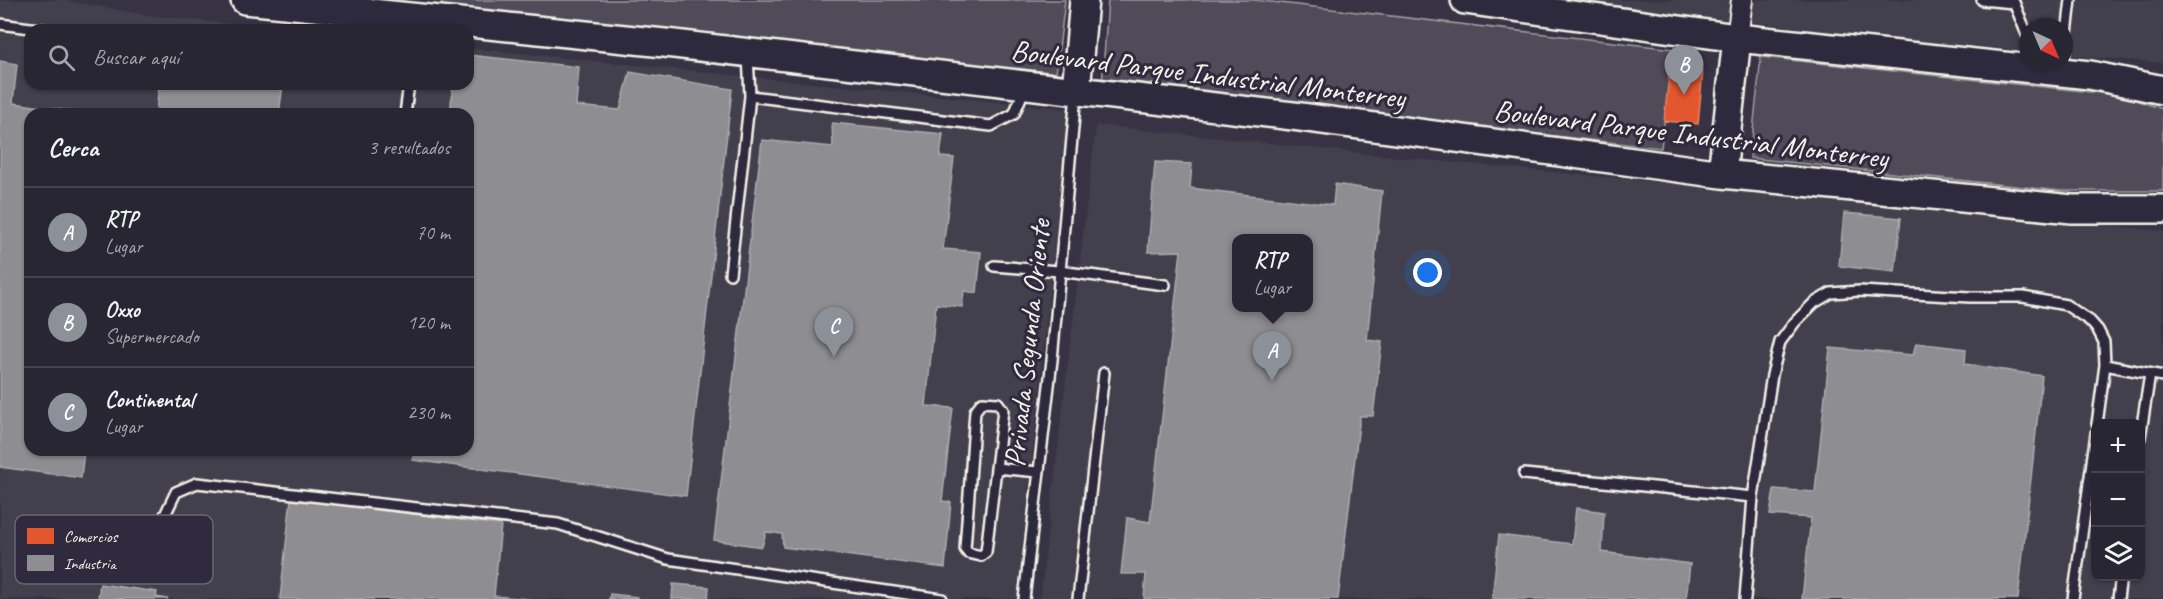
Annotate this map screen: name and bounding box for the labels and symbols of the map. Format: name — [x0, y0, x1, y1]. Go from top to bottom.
north arrow — [2019, 18, 2073, 72]
street label: Boulevard Parque Industrial Monterrey — [1009, 31, 1409, 117]
pin: B — [1664, 46, 1704, 95]
street label: Boulevard Parque Industrial Monterrey — [1492, 91, 1892, 177]
street label: Privada Segunda Oriente — [995, 215, 1059, 469]
your location — [1413, 258, 1442, 287]
pin: C — [814, 308, 854, 357]
pin: A — [1252, 332, 1292, 381]
legend — [15, 515, 213, 584]
text: Comercios — [64, 527, 119, 547]
text: Industria — [64, 554, 117, 574]

